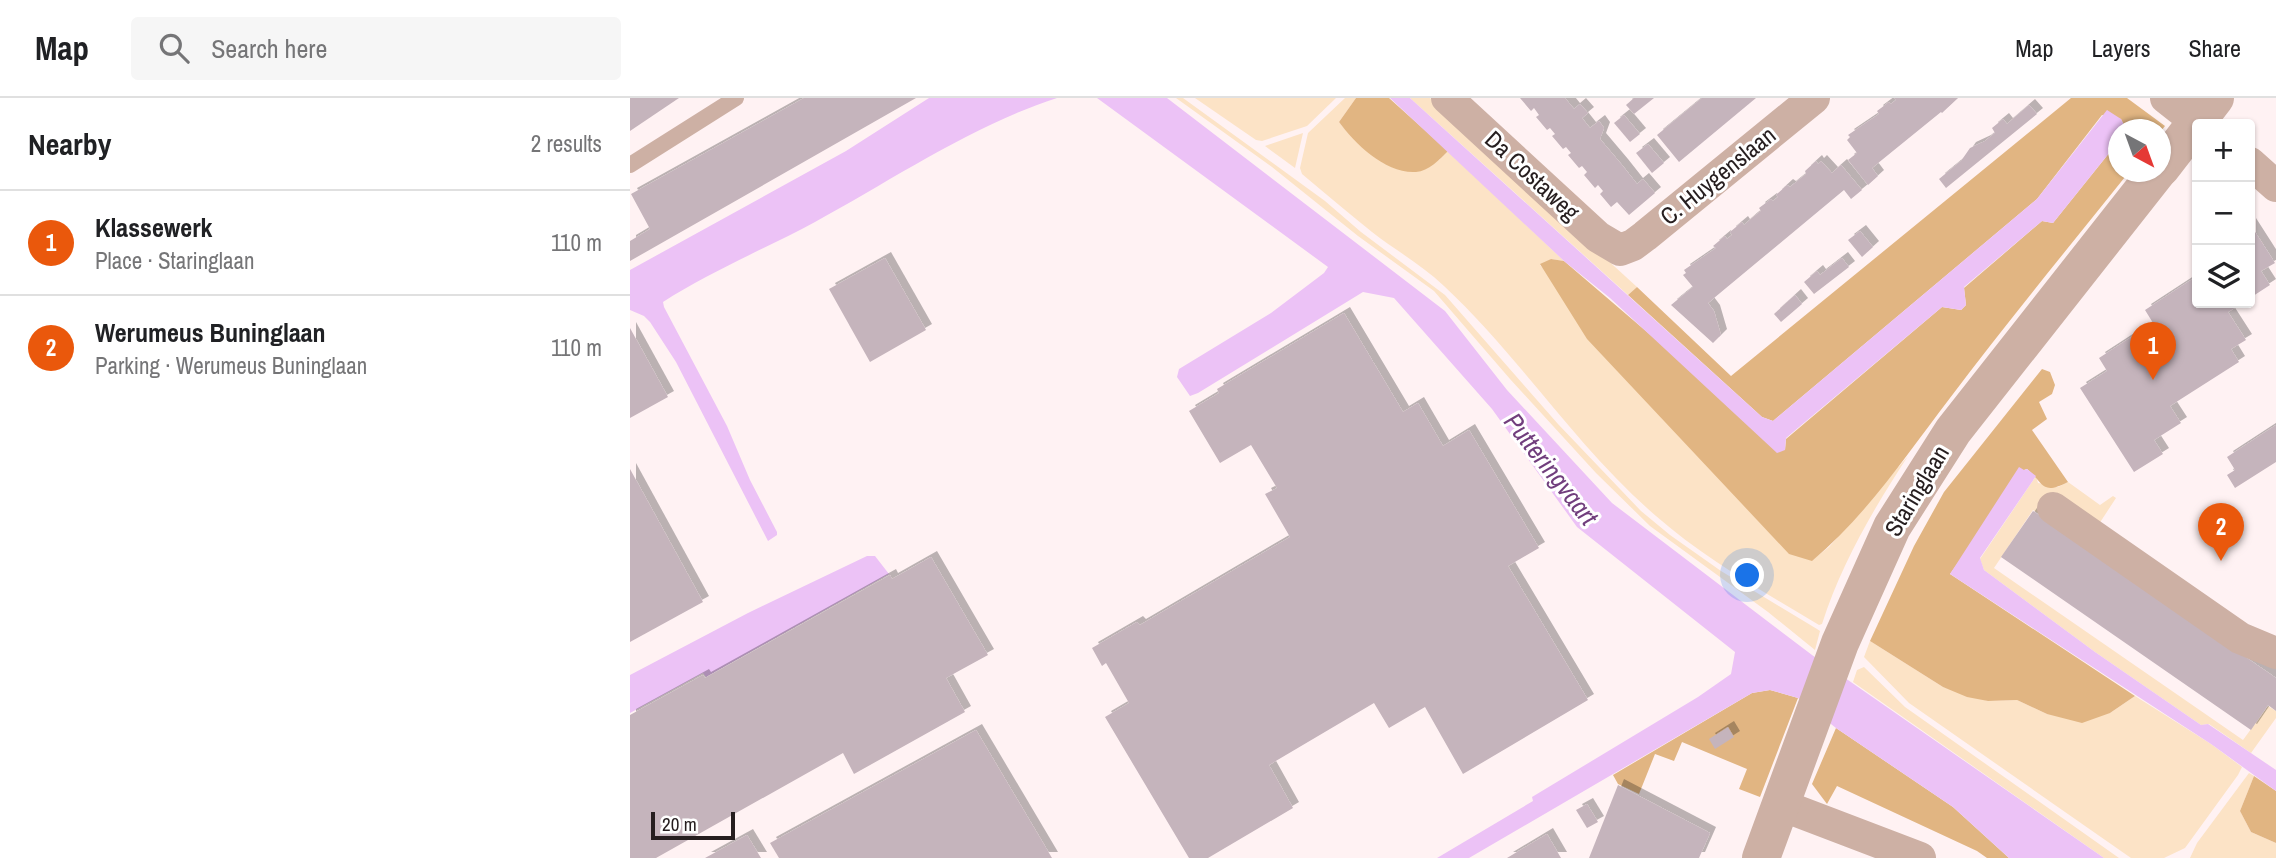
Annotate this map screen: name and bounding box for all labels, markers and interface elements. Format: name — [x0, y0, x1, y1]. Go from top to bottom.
search box — [131, 17, 621, 80]
text: Map — [35, 26, 89, 70]
icon: search — [155, 29, 193, 67]
text: Search here — [211, 31, 327, 66]
text: Map — [2015, 32, 2053, 64]
text: Layers — [2091, 32, 2150, 64]
text: Share — [2188, 32, 2241, 64]
street label: C. Huygenslaan — [1653, 119, 1782, 232]
north arrow — [2108, 119, 2171, 182]
map controls — [2192, 119, 2255, 308]
button: + — [2192, 119, 2255, 182]
street label: Da Costaweg — [1479, 123, 1587, 227]
text: Nearby — [28, 124, 111, 164]
text: 2 results — [531, 128, 602, 159]
button: − — [2192, 182, 2255, 245]
text: Klassewerk — [95, 210, 212, 245]
text: 1 — [46, 227, 56, 258]
text: 110 m — [551, 227, 602, 258]
text: Place · Staringlaan — [95, 245, 254, 276]
button: layers — [2192, 245, 2255, 308]
text: Werumeus Buninglaan — [95, 315, 326, 350]
pin: 1 — [2130, 322, 2176, 380]
text: 2 — [46, 332, 56, 363]
text: 110 m — [551, 332, 602, 363]
text: Parking · Werumeus Buninglaan — [95, 350, 367, 381]
water label: Putteringvaart — [1496, 405, 1607, 533]
street label: Staringlaan — [1877, 439, 1956, 542]
pin: 2 — [2198, 503, 2244, 561]
your location — [1730, 558, 1764, 592]
scale bar — [651, 809, 735, 841]
text: 20 m — [662, 811, 697, 837]

